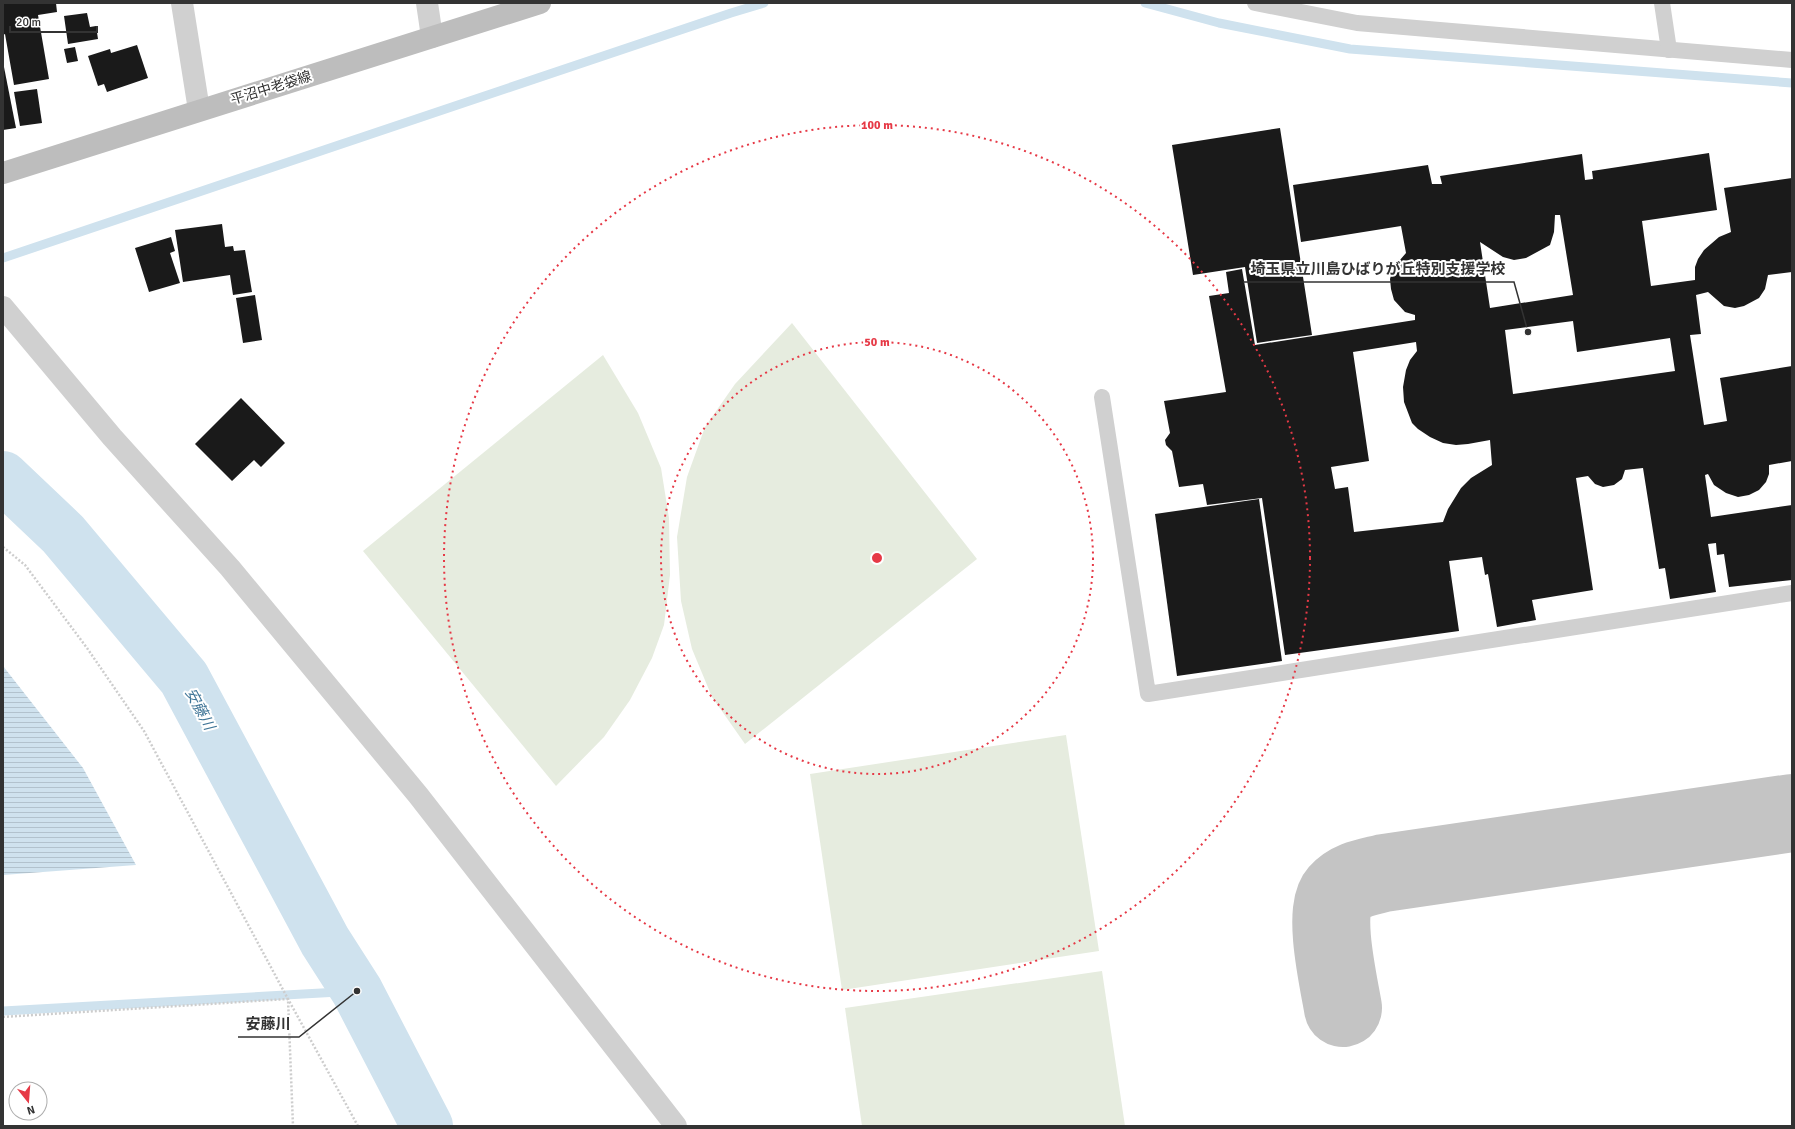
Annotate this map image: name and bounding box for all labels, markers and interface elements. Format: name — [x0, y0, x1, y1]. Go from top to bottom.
scale bar — [10, 8, 97, 34]
text: 20 m — [16, 15, 41, 30]
street label: 平沼中老袋線 — [228, 68, 314, 108]
text: 100 m — [861, 118, 893, 133]
callout: 埼玉県立川島ひばりが丘特別支援学校 — [1243, 255, 1514, 282]
text: 埼玉県立川島ひばりが丘特別支援学校 — [1250, 260, 1506, 278]
text: 50 m — [864, 335, 890, 350]
centre of rings — [870, 551, 884, 565]
water label: 安藤川 — [181, 685, 219, 735]
callout: 安藤川 — [238, 1010, 299, 1037]
text: 安藤川 — [245, 1015, 291, 1033]
north arrow — [8, 1081, 48, 1121]
text: N — [25, 1103, 36, 1117]

